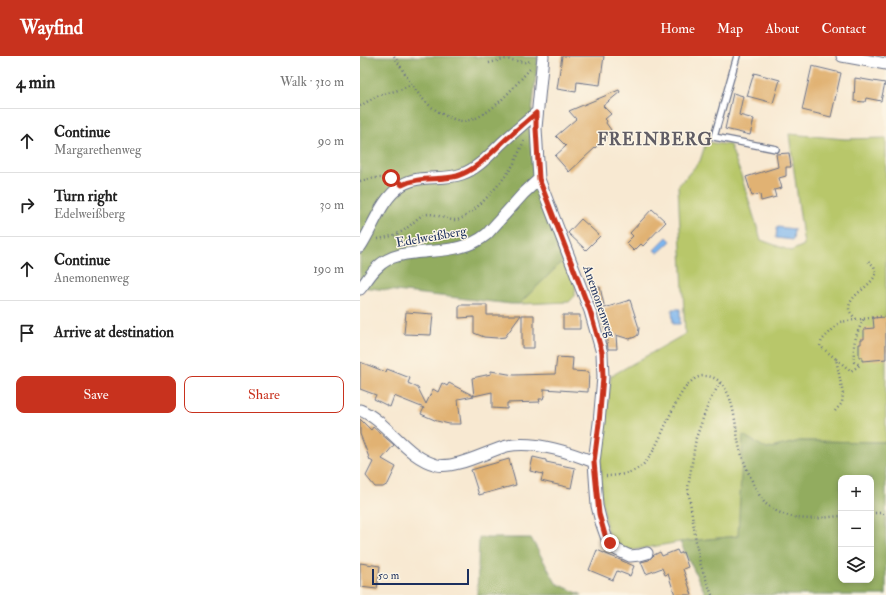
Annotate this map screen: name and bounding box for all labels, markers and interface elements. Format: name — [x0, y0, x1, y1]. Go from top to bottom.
text: Wayfind — [20, 16, 83, 40]
text: Home — [660, 20, 695, 37]
text: Map — [717, 20, 743, 37]
text: About — [765, 20, 799, 37]
text: Contact — [821, 20, 866, 37]
text: 4 min — [16, 72, 55, 93]
text: Walk · 310 m — [280, 74, 344, 90]
text: Continue — [54, 123, 110, 142]
district label: FREINBERG — [597, 129, 713, 150]
icon: ahead — [16, 130, 38, 152]
text: 90 m — [318, 133, 344, 149]
text: Margarethenweg — [54, 142, 141, 158]
route start — [382, 169, 400, 187]
text: Turn right — [54, 187, 117, 206]
icon: right — [16, 194, 38, 216]
text: 30 m — [320, 197, 344, 213]
text: Edelweißberg — [54, 206, 125, 222]
street label: Edelweißberg — [395, 223, 468, 251]
text: Continue — [54, 251, 110, 270]
icon: ahead — [16, 258, 38, 280]
text: 190 m — [313, 261, 344, 277]
street label: Anemonenweg — [579, 262, 619, 340]
text: Anemonenweg — [54, 270, 129, 286]
icon: arrive — [16, 322, 38, 344]
text: Arrive at destination — [54, 323, 174, 342]
button: Save — [16, 376, 176, 413]
button: Share — [184, 376, 344, 413]
map controls — [838, 475, 874, 583]
button: + — [838, 475, 874, 511]
button: − — [838, 511, 874, 547]
route end — [601, 534, 619, 552]
button: layers — [838, 547, 874, 583]
scale bar — [372, 567, 469, 586]
text: 50 m — [378, 569, 399, 582]

